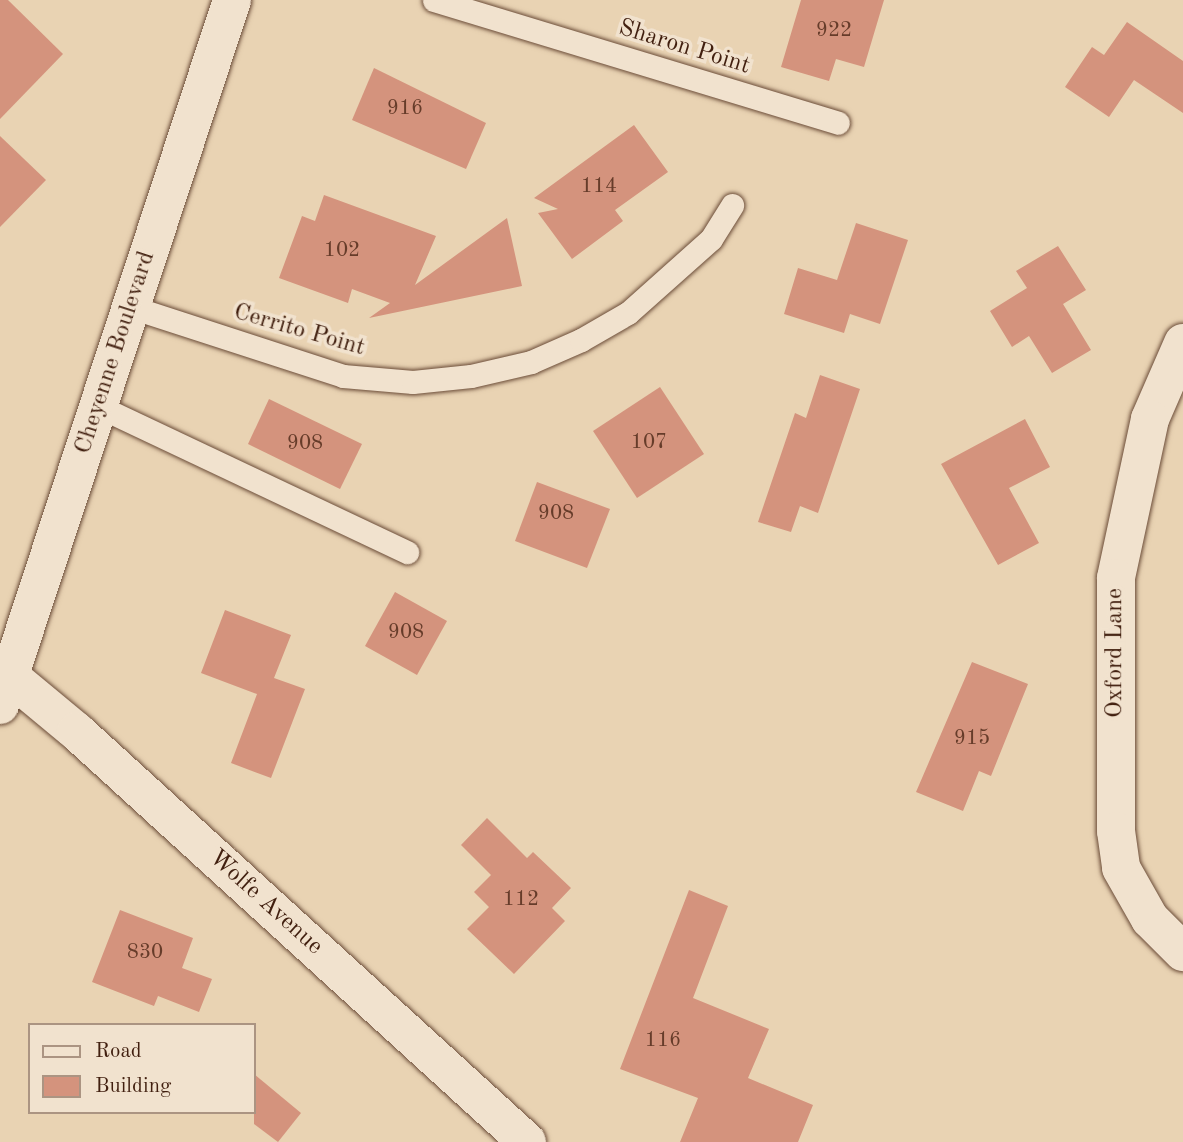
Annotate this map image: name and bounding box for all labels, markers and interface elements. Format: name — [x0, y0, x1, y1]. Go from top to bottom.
street label: Sharon Point — [615, 14, 753, 82]
house number: 922 — [816, 18, 852, 44]
house number: 916 — [387, 96, 423, 122]
house number: 114 — [581, 174, 617, 200]
house number: 102 — [324, 238, 360, 264]
street label: Cheyenne Boulevard — [70, 248, 162, 458]
street label: Cerrito Point — [230, 299, 368, 363]
house number: 107 — [631, 430, 667, 456]
house number: 908 — [287, 431, 323, 457]
house number: 908 — [538, 501, 574, 527]
street label: Oxford Lane — [1102, 588, 1130, 718]
house number: 908 — [388, 620, 424, 646]
house number: 915 — [954, 726, 990, 752]
street label: Wolfe Avenue — [202, 844, 328, 962]
house number: 112 — [503, 887, 539, 913]
house number: 830 — [127, 940, 163, 966]
legend — [28, 1023, 256, 1114]
house number: 116 — [645, 1028, 681, 1054]
text: Road — [95, 1041, 142, 1062]
text: Building — [95, 1076, 171, 1097]

